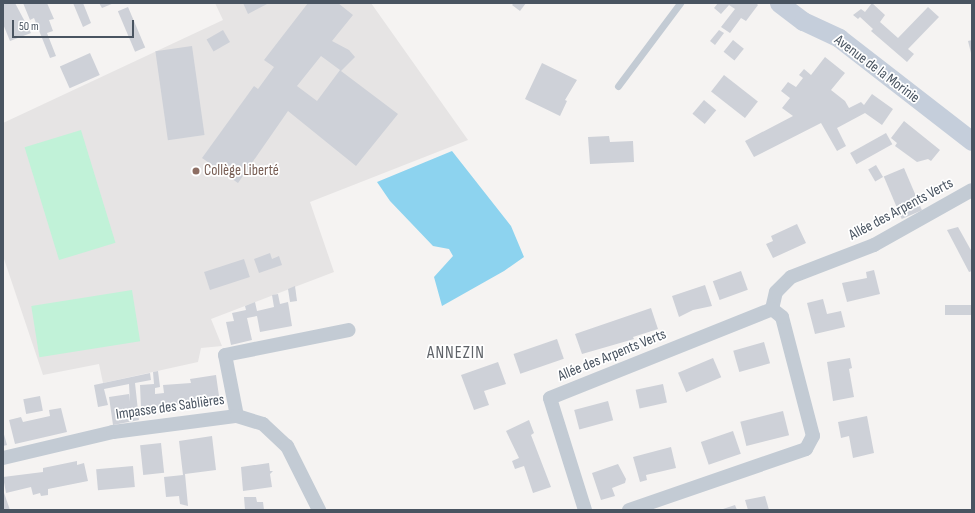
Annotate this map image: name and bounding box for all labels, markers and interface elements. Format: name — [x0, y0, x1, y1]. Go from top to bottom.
scale bar — [14, 12, 136, 38]
text: 50 m — [19, 19, 39, 34]
street label: Avenue de la Morinie — [831, 31, 923, 107]
place label: Collège Liberté — [204, 162, 279, 180]
marker: Collège Liberté — [191, 166, 201, 176]
street label: Allée des Arpents Verts — [846, 174, 956, 244]
street label: Allée des Arpents Verts — [555, 325, 669, 385]
district label: ANNEZIN — [427, 344, 485, 364]
street label: Impasse des Sablières — [115, 390, 225, 424]

